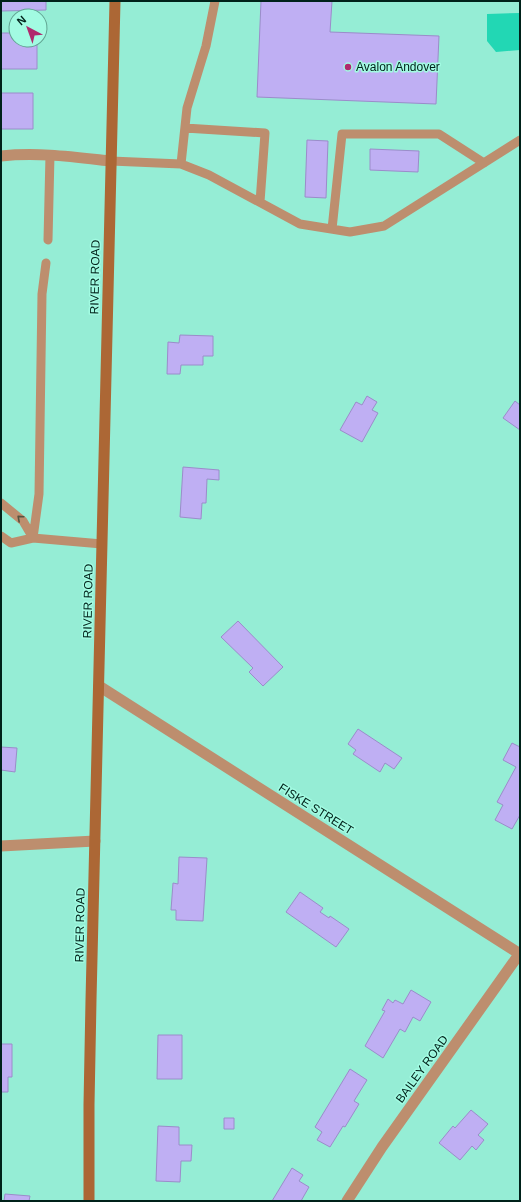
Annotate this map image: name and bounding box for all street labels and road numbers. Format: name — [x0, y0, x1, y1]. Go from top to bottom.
street label: RIVER ROAD — [87, 239, 103, 314]
street label: RIVER ROAD — [80, 563, 96, 638]
street label: FISKE STREET — [276, 780, 356, 838]
street label: RIVER ROAD — [72, 887, 88, 962]
street label: BAILEY ROAD — [393, 1032, 451, 1105]

